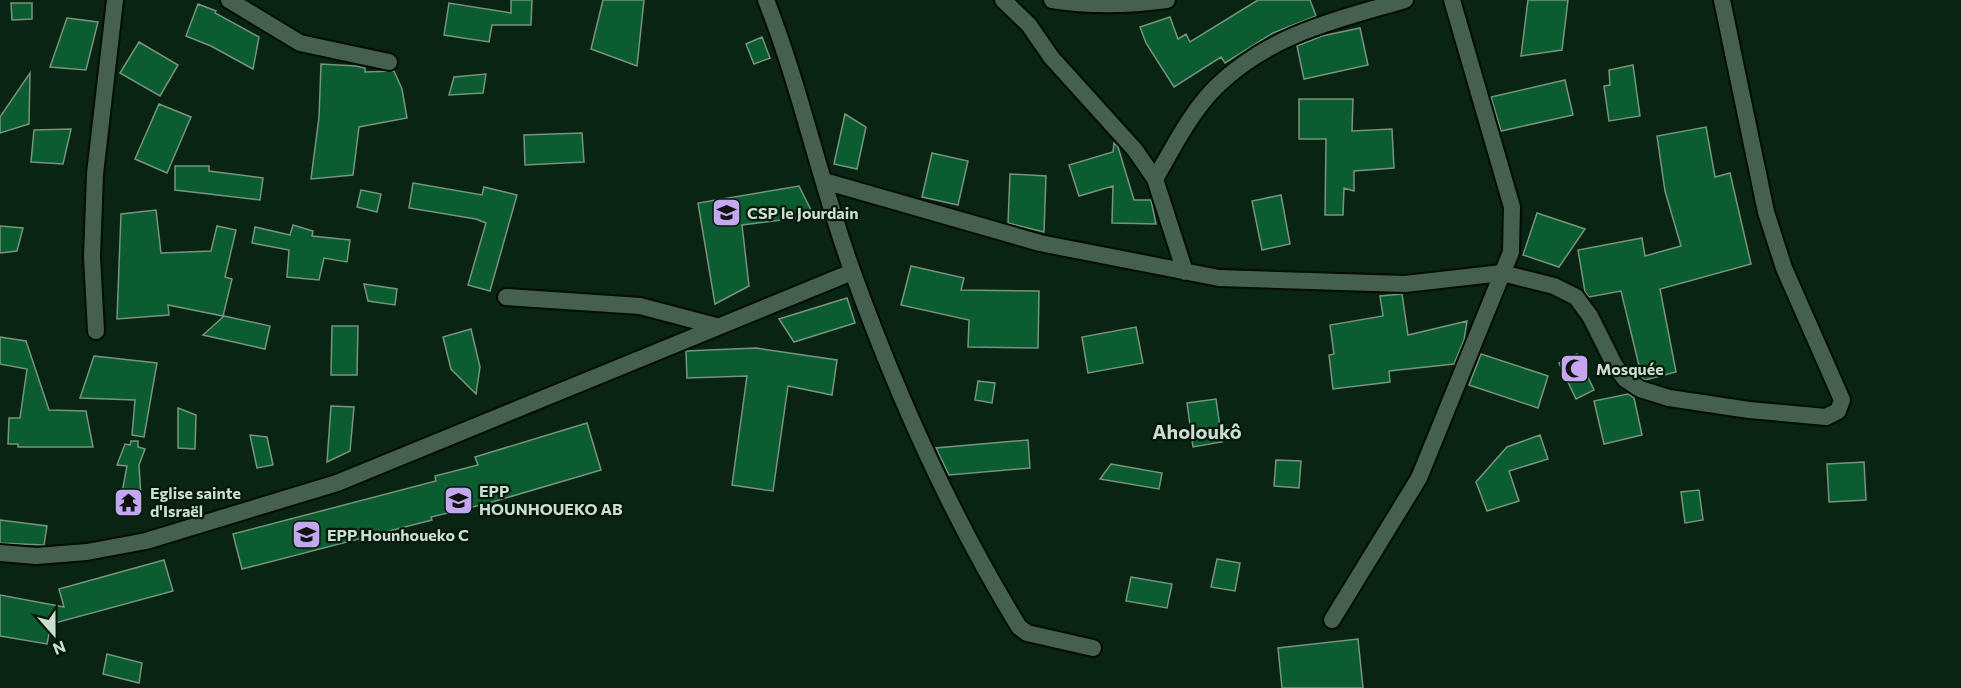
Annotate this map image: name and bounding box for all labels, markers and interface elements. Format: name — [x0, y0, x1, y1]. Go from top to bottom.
school or university icon: CSP le Jourdain — [710, 197, 742, 229]
place label: CSP le Jourdain — [747, 203, 859, 222]
mosque icon: Mosquée — [1559, 353, 1591, 385]
place label: Mosquée — [1596, 359, 1664, 378]
district label: Aholoukô — [1152, 419, 1242, 443]
place label: EPP HOUNHOUEKO AB — [479, 481, 623, 518]
place label: Eglise sainte d'Israël — [150, 483, 241, 520]
school or university icon: EPP HOUNHOUEKO AB — [442, 484, 474, 516]
temple icon: Eglise sainte d'Israël — [113, 486, 145, 518]
school or university icon: EPP Hounhoueko C — [290, 519, 322, 551]
place label: EPP Hounhoueko C — [327, 525, 469, 544]
north arrow — [24, 604, 84, 664]
text: N — [51, 637, 69, 659]

